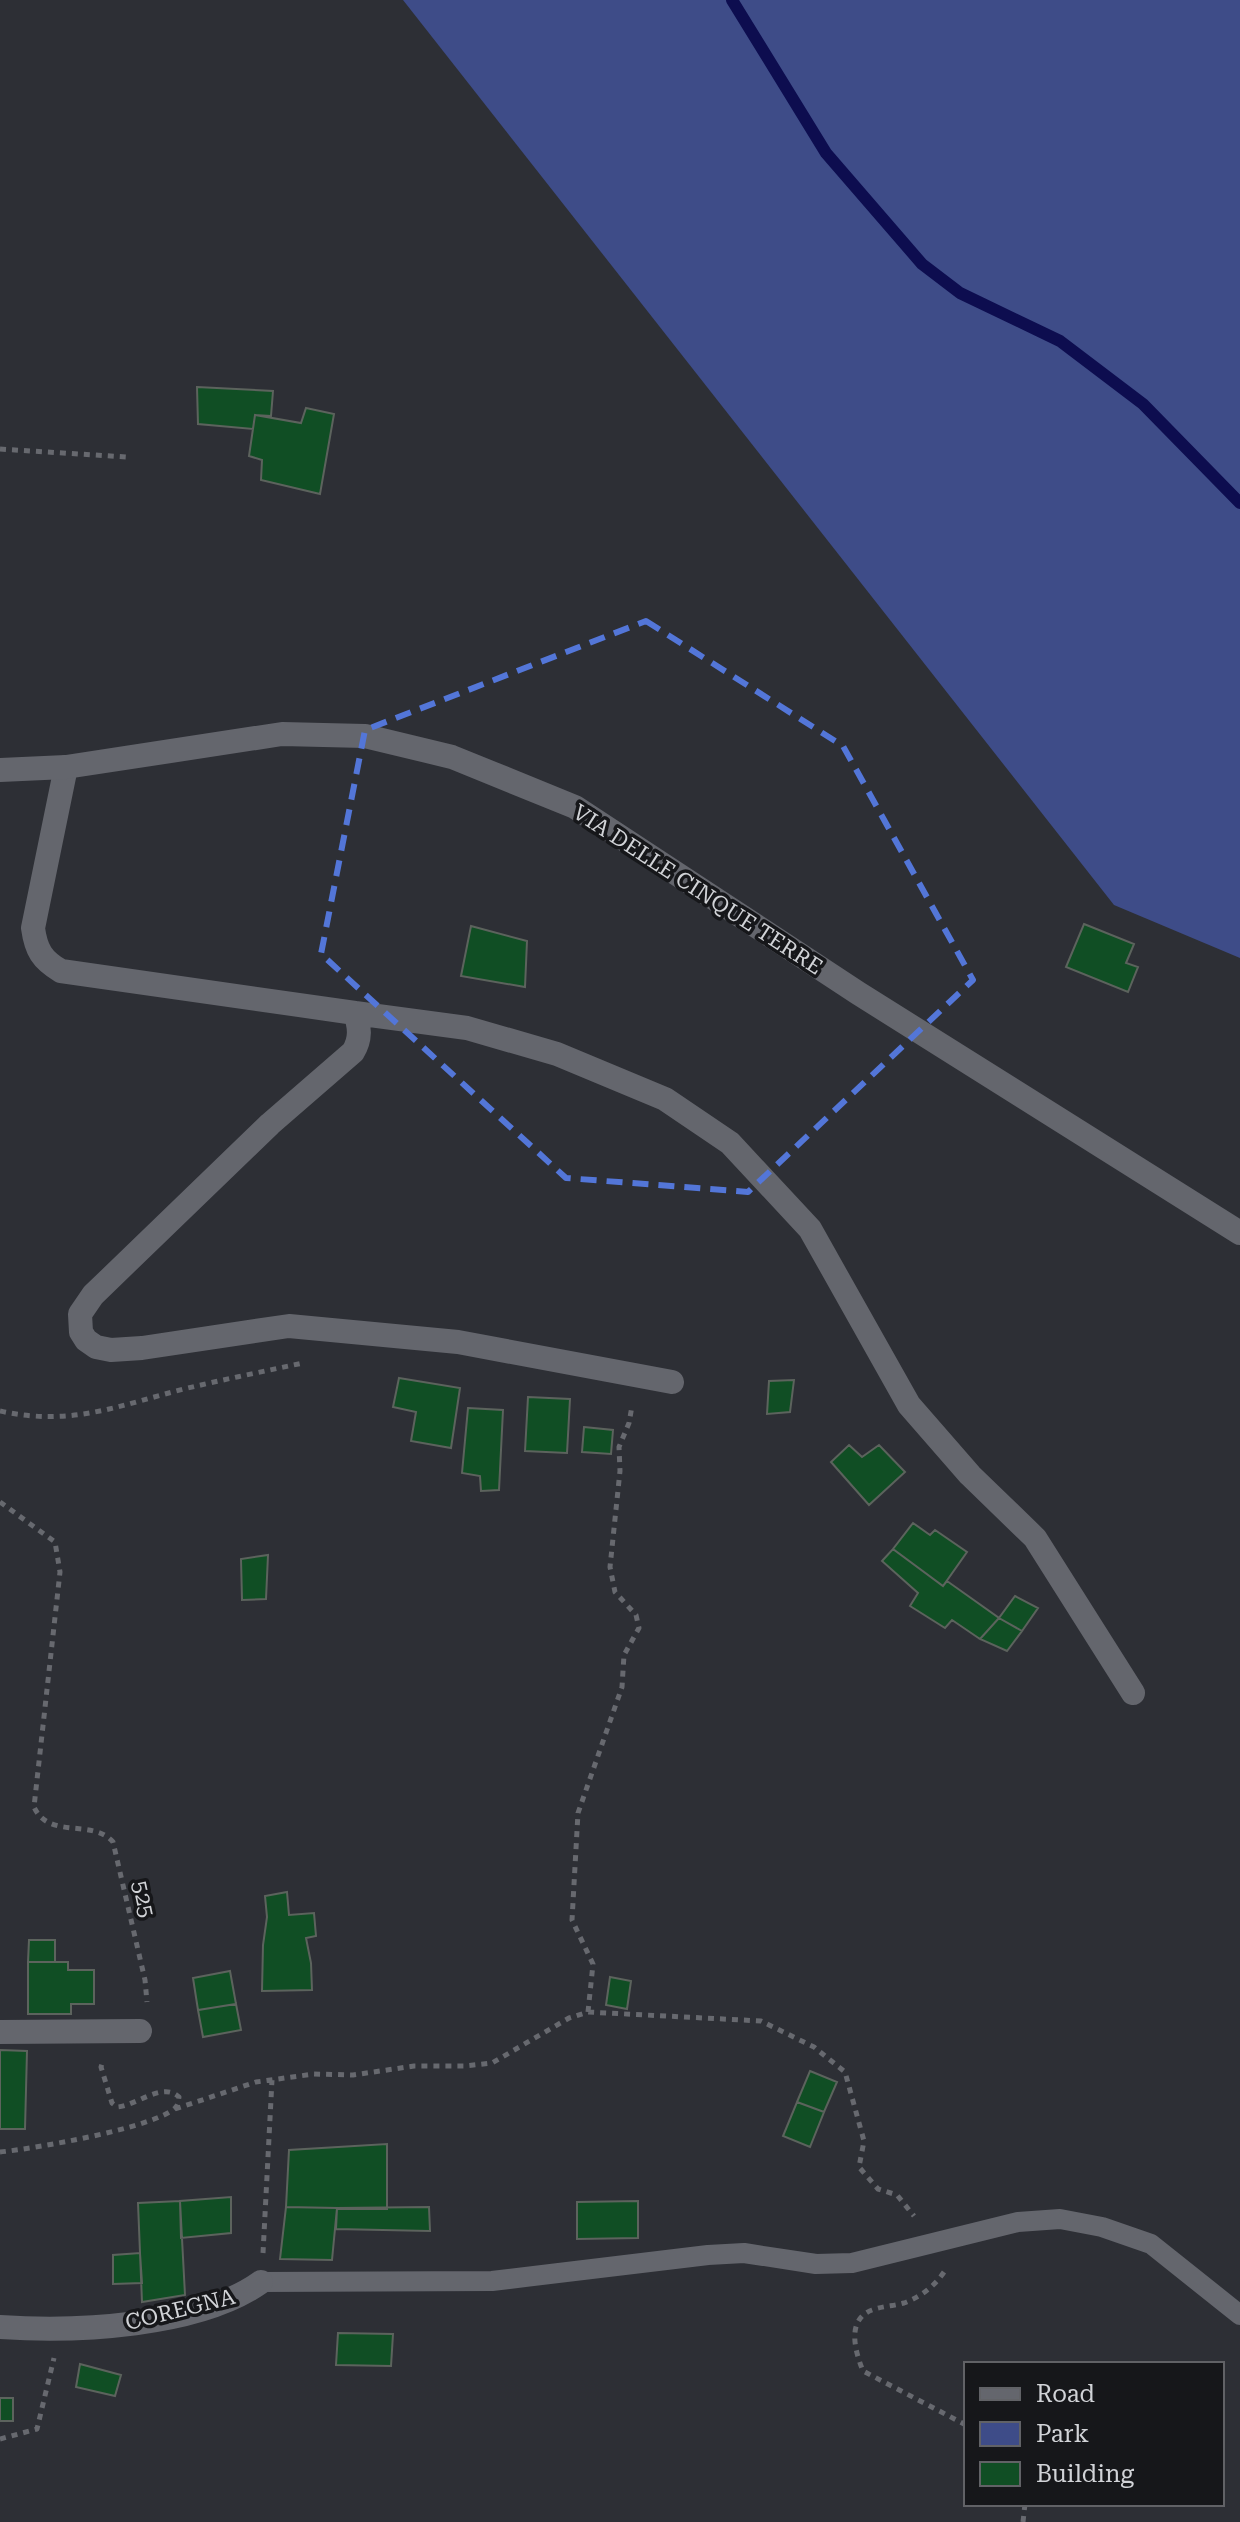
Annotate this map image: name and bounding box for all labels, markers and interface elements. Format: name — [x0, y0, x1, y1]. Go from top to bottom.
street label: VIA DELLE CINQUE TERRE — [568, 799, 827, 980]
street label: 525 — [127, 1878, 160, 1920]
street label: COREGNA — [123, 2284, 238, 2335]
legend — [964, 2362, 1224, 2506]
text: Road — [1036, 2380, 1095, 2408]
text: Park — [1036, 2420, 1089, 2448]
text: Building — [1036, 2460, 1134, 2488]

